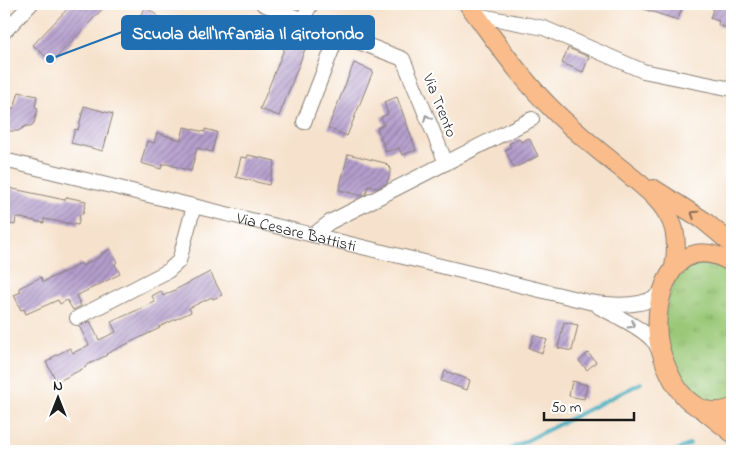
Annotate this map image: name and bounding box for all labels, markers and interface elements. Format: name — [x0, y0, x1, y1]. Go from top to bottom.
callout: Scuola dell'Infanzia Il Girotondo — [122, 16, 374, 49]
text: Scuola dell'Infanzia Il Girotondo — [132, 22, 364, 48]
street label: Via Trento — [415, 69, 463, 141]
one-way arrow — [423, 114, 433, 123]
street label: Via Cesare Battisti — [233, 207, 358, 259]
one-way arrow — [690, 211, 700, 220]
one-way arrow — [627, 319, 636, 329]
north arrow — [32, 372, 82, 422]
text: N — [53, 376, 63, 397]
scale bar — [544, 390, 634, 422]
text: 50 m — [551, 397, 582, 419]

